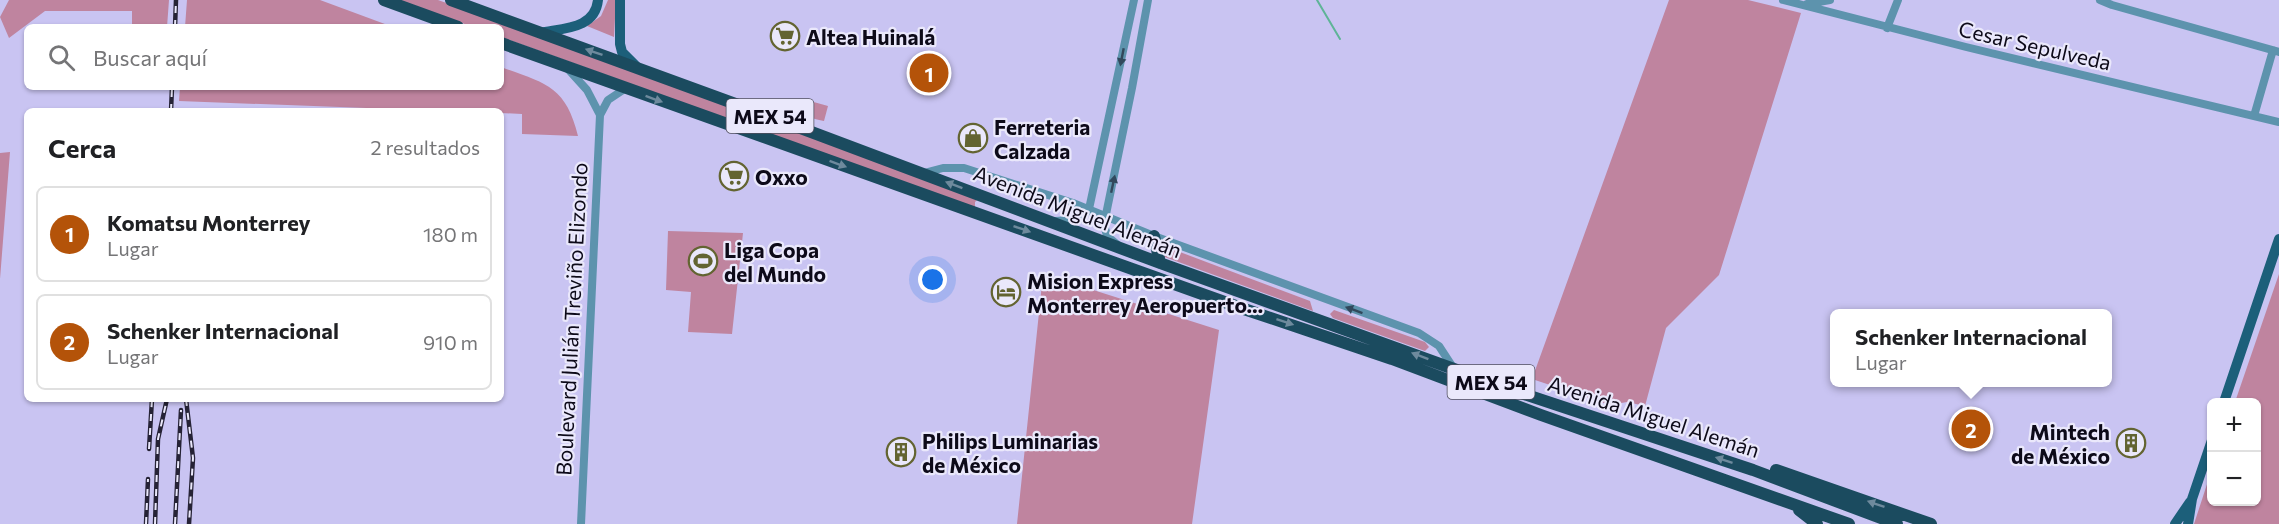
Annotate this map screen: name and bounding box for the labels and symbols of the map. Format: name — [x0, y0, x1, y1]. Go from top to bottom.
street label: Cesar Sepulveda — [1956, 15, 2114, 75]
supermarket icon: Altea Huinalá — [769, 20, 801, 52]
place label: Altea Huinalá — [806, 24, 935, 49]
one-way arrow — [585, 46, 603, 56]
one-way arrow — [1117, 48, 1126, 67]
pin: 1 — [910, 50, 948, 96]
one-way arrow — [646, 94, 664, 104]
road number: MEX 54 — [726, 99, 814, 133]
place label: Ferreteria Calzada — [994, 114, 1090, 163]
shop icon: Ferreteria Calzada — [957, 122, 989, 154]
supermarket icon: Oxxo — [718, 160, 750, 192]
one-way arrow — [829, 160, 847, 170]
street label: Avenida Miguel Alemán — [970, 160, 1186, 262]
street label: Boulevard Julián Treviño Elizondo — [550, 162, 592, 476]
place label: Oxxo — [755, 164, 808, 189]
one-way arrow — [1109, 174, 1118, 193]
one-way arrow — [945, 180, 963, 189]
one-way arrow — [1013, 225, 1031, 235]
place label: Liga Copa del Mundo — [724, 237, 826, 286]
sports icon: Liga Copa del Mundo — [687, 245, 719, 277]
your location — [918, 265, 947, 294]
place label: Mision Express Monterrey Aeropuerto… — [1027, 268, 1263, 317]
hotel icon: Mision Express Monterrey Aeropuerto… — [990, 276, 1022, 308]
one-way arrow — [1345, 304, 1363, 314]
one-way arrow — [1276, 318, 1294, 328]
one-way arrow — [1411, 351, 1429, 361]
road number: MEX 54 — [1448, 365, 1534, 399]
street label: Avenida Miguel Alemán — [1545, 370, 1763, 462]
pin: 2 — [1952, 406, 1990, 452]
place label: Mintech de México — [2011, 419, 2110, 468]
building icon: Mintech de México — [2115, 427, 2147, 459]
place label: Philips Luminarias de México — [922, 428, 1098, 477]
building icon: Philips Luminarias de México — [885, 436, 917, 468]
one-way arrow — [1715, 455, 1733, 464]
one-way arrow — [1867, 498, 1885, 508]

